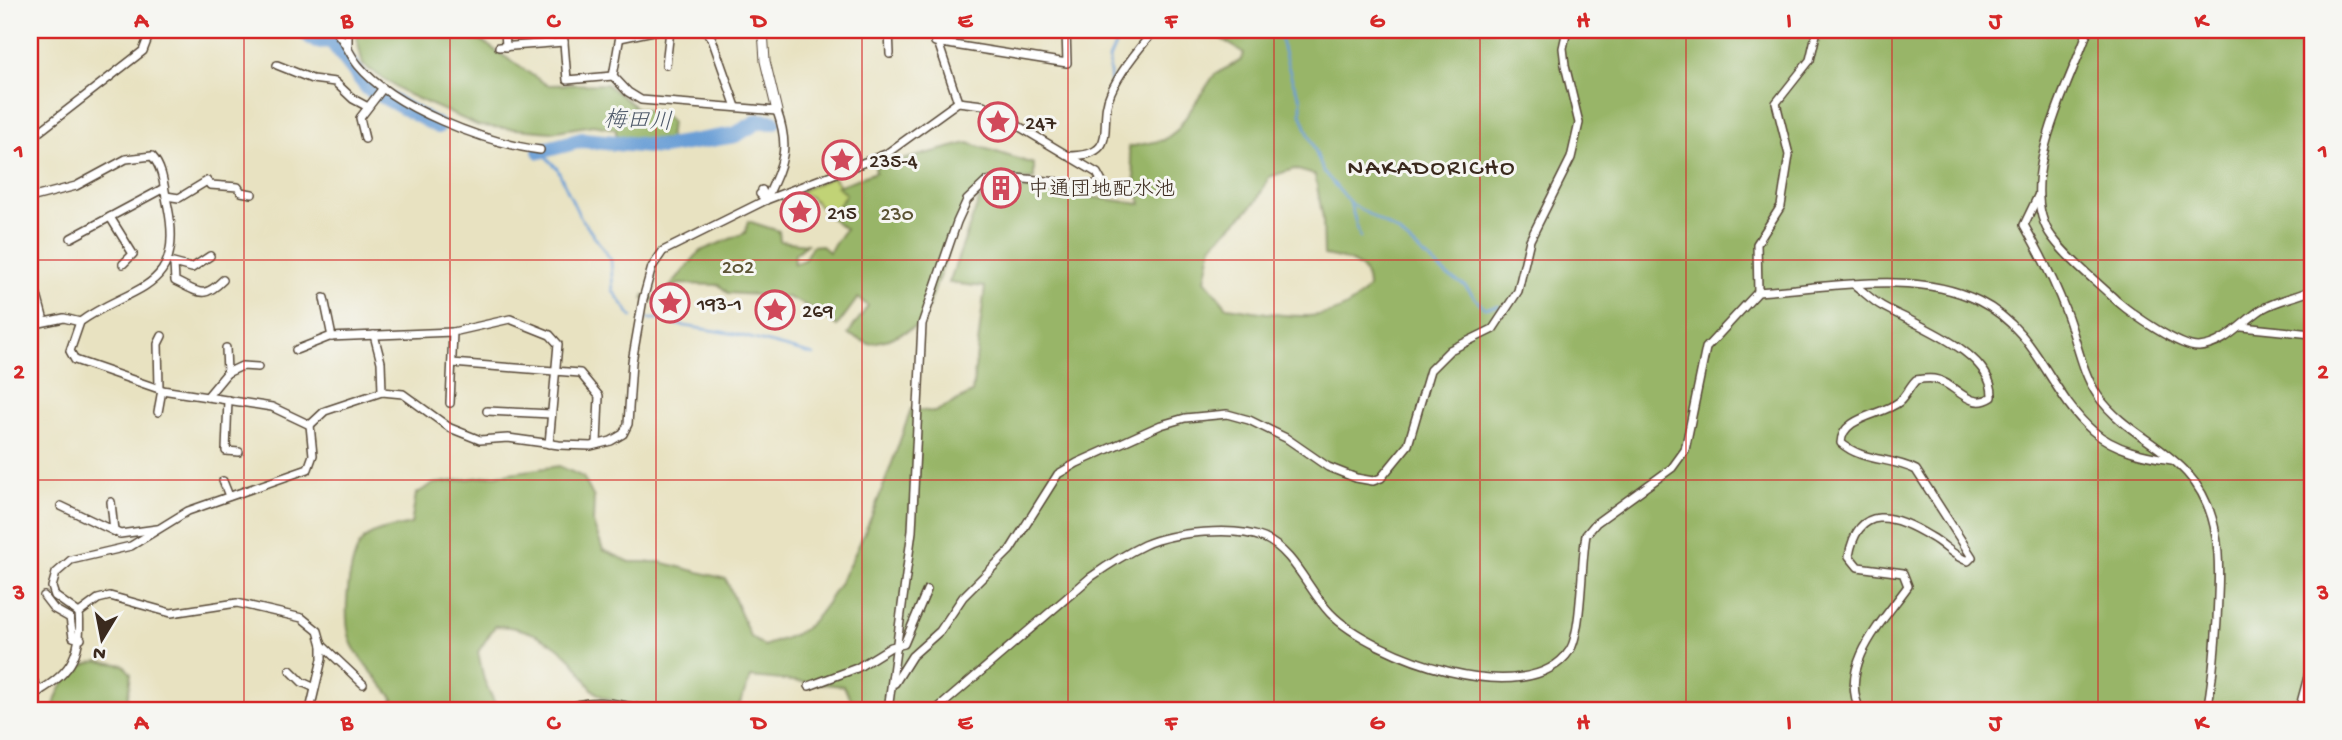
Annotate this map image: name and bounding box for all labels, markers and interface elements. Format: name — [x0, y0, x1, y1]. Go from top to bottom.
text: A — [133, 9, 149, 36]
text: B — [340, 9, 354, 36]
text: C — [547, 9, 562, 36]
text: D — [750, 9, 768, 36]
text: E — [958, 9, 974, 36]
text: F — [1164, 9, 1179, 36]
text: G — [1370, 9, 1386, 36]
text: H — [1576, 9, 1590, 36]
text: I — [1786, 9, 1792, 36]
text: J — [1988, 9, 2003, 36]
text: K — [2194, 9, 2211, 36]
place icon: 247 — [977, 101, 1019, 143]
water label: 梅田川 — [603, 107, 673, 137]
place label: 247 — [1025, 113, 1057, 138]
text: 1 — [13, 139, 24, 166]
place icon: 235-4 — [821, 139, 863, 181]
text: 1 — [2317, 139, 2328, 166]
place label: 235-4 — [869, 151, 918, 176]
district label: NAKADORICHO — [1348, 155, 1516, 184]
building icon: 中通団地配水池 — [980, 167, 1022, 209]
place label: 中通団地配水池 — [1028, 177, 1175, 204]
place icon: 215 — [779, 191, 821, 233]
place label: 215 — [827, 203, 857, 228]
park label: 230 — [880, 204, 914, 229]
park label: 202 — [722, 257, 754, 282]
place icon: 193-1 — [649, 282, 691, 324]
place icon: 269 — [754, 289, 796, 331]
place label: 193-1 — [696, 294, 742, 319]
place label: 269 — [802, 301, 834, 326]
text: 2 — [13, 360, 25, 387]
text: 2 — [2317, 360, 2329, 387]
text: 3 — [12, 581, 25, 608]
text: 3 — [2316, 581, 2329, 608]
north arrow — [66, 604, 136, 674]
text: N — [92, 640, 108, 665]
text: A — [133, 711, 149, 738]
text: B — [340, 711, 354, 738]
text: C — [547, 711, 562, 738]
text: D — [750, 711, 768, 738]
text: E — [958, 711, 974, 738]
text: F — [1164, 711, 1179, 738]
text: G — [1370, 711, 1386, 738]
text: H — [1576, 711, 1590, 738]
text: I — [1786, 711, 1792, 738]
text: J — [1988, 711, 2003, 738]
text: K — [2194, 711, 2211, 738]

